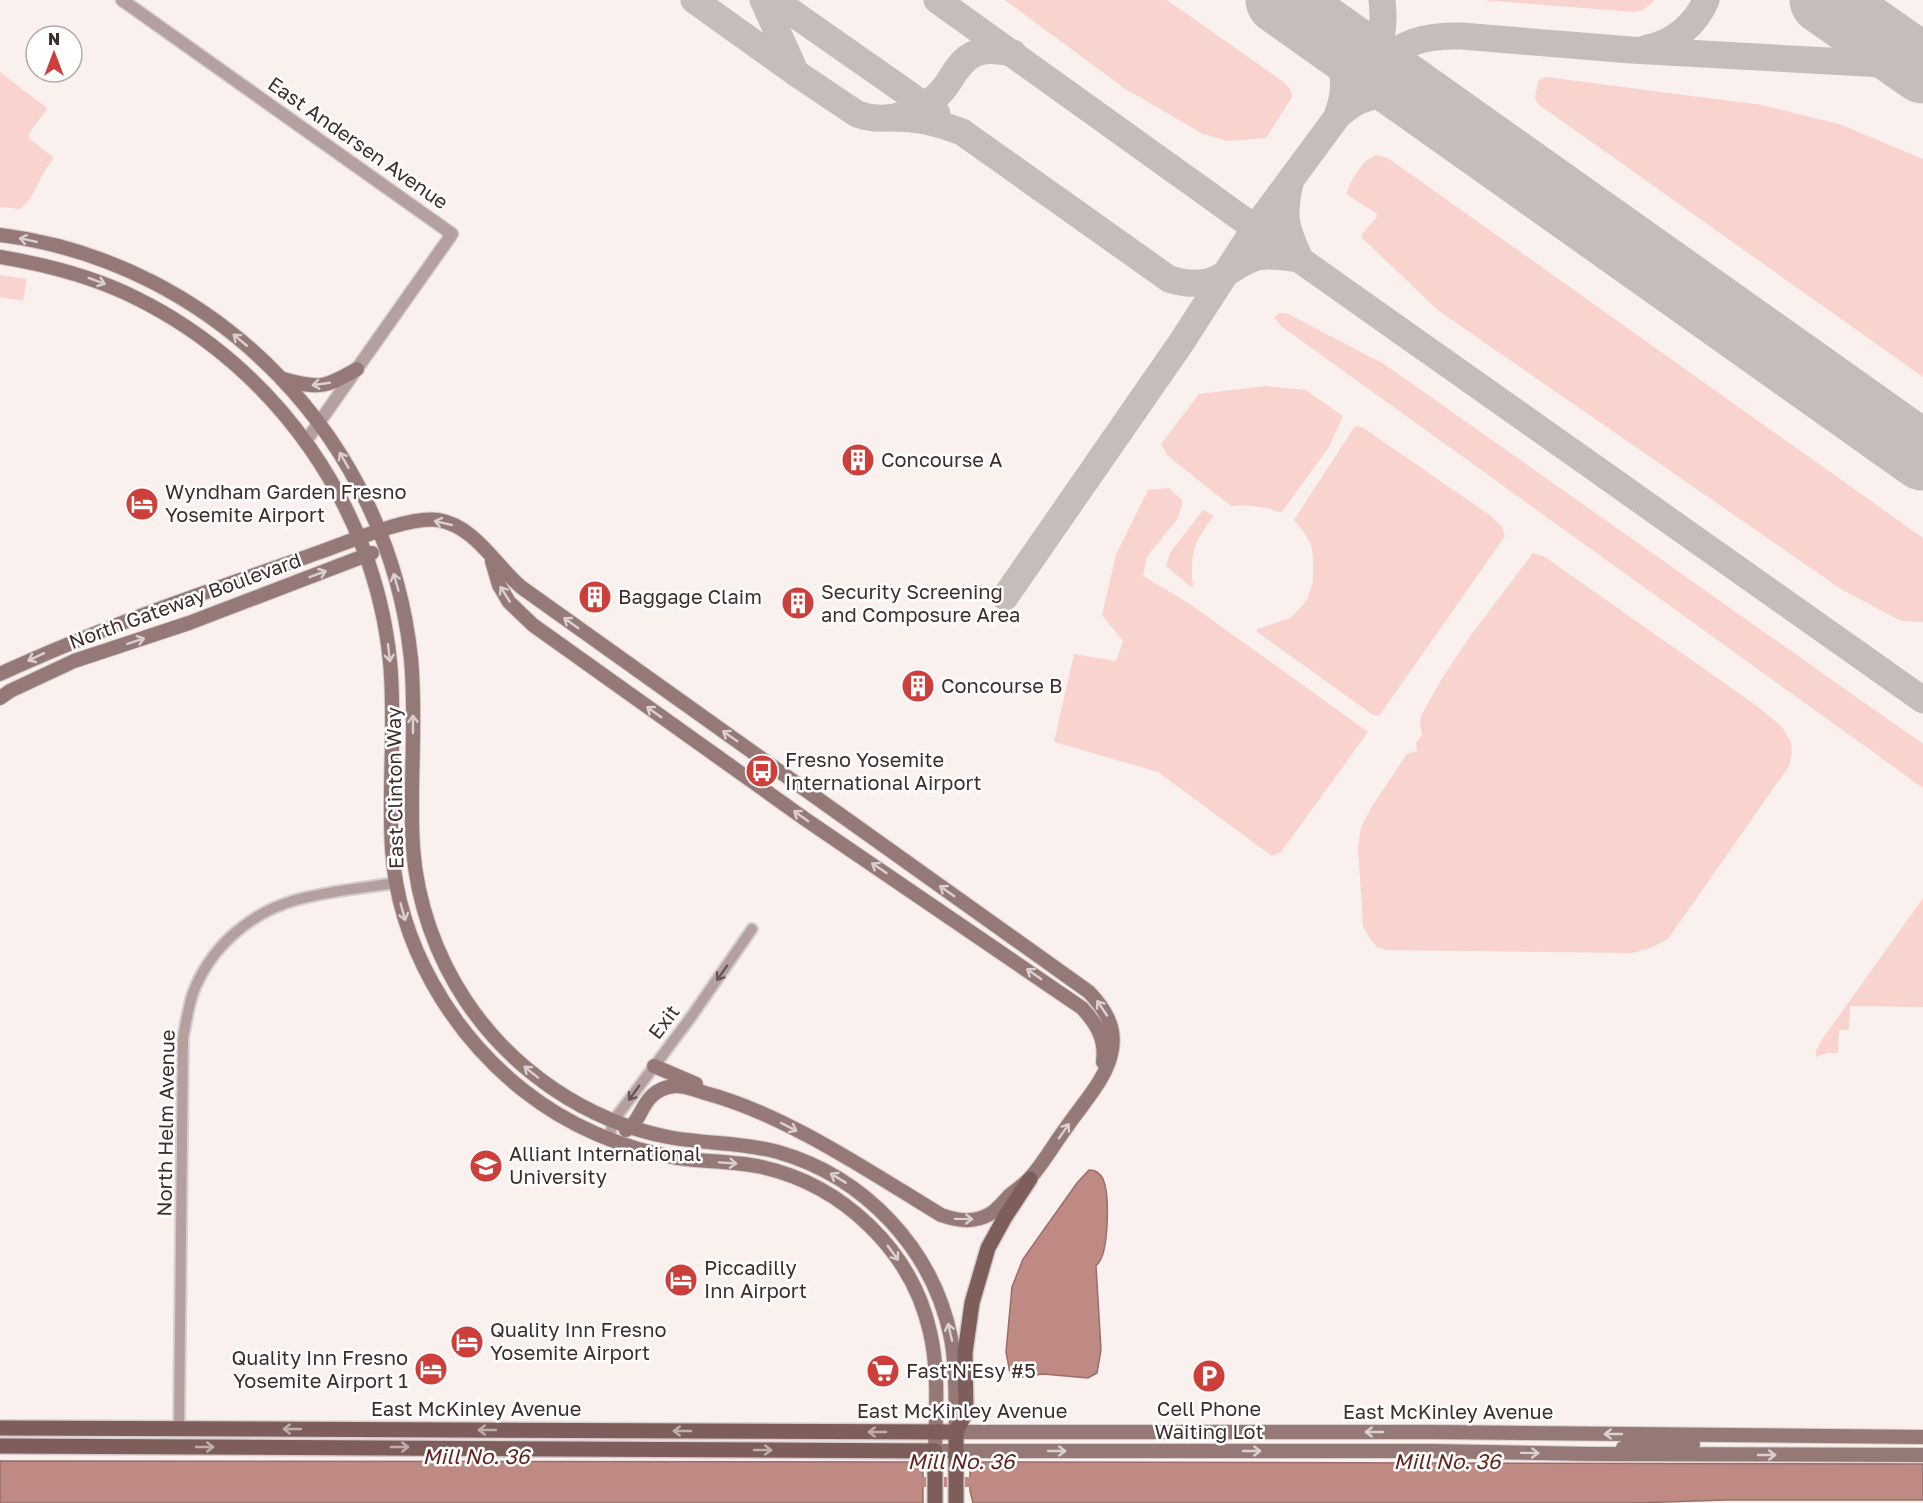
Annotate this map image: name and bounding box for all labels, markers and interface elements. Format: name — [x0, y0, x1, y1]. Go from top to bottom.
north arrow — [24, 24, 84, 84]
text: N — [48, 29, 60, 49]
street label: East Andersen Avenue — [264, 71, 453, 213]
one-way arrow — [19, 233, 38, 245]
one-way arrow — [87, 277, 106, 288]
one-way arrow — [232, 333, 248, 346]
one-way arrow — [312, 379, 331, 390]
building icon: Concourse A — [840, 442, 876, 478]
place label: Concourse A — [881, 447, 1002, 471]
one-way arrow — [338, 452, 350, 469]
place label: Wyndham Garden Fresno Yosemite Airport — [165, 479, 407, 526]
hotel icon: Wyndham Garden Fresno Yosemite Airport — [124, 486, 160, 522]
one-way arrow — [434, 516, 453, 528]
street label: North Gateway Boulevard — [65, 547, 304, 653]
one-way arrow — [308, 567, 327, 578]
one-way arrow — [390, 573, 402, 592]
building icon: Baggage Claim — [577, 579, 613, 615]
place label: Security Screening and Composure Area — [821, 579, 1020, 626]
place label: Baggage Claim — [618, 584, 762, 608]
building icon: Security Screening and Composure Area — [780, 585, 816, 621]
one-way arrow — [499, 586, 511, 603]
one-way arrow — [563, 616, 579, 629]
one-way arrow — [126, 634, 145, 645]
one-way arrow — [383, 642, 394, 662]
one-way arrow — [28, 652, 46, 664]
building icon: Concourse B — [900, 668, 936, 704]
place label: Concourse B — [941, 673, 1062, 697]
one-way arrow — [646, 706, 662, 718]
street label: East Clinton Way — [381, 707, 407, 869]
one-way arrow — [407, 714, 419, 734]
one-way arrow — [722, 730, 738, 742]
place label: Fresno Yosemite International Airport — [785, 747, 982, 794]
bus stop icon: Fresno Yosemite International Airport — [744, 753, 780, 789]
one-way arrow — [793, 810, 810, 822]
one-way arrow — [871, 862, 888, 874]
one-way arrow — [939, 884, 955, 897]
one-way arrow — [398, 902, 409, 921]
one-way arrow — [716, 964, 728, 980]
one-way arrow — [1027, 968, 1043, 980]
street label: Exit — [643, 1000, 684, 1043]
one-way arrow — [1095, 1000, 1107, 1017]
street label: North Helm Avenue — [151, 1029, 179, 1217]
one-way arrow — [523, 1065, 539, 1078]
one-way arrow — [628, 1084, 640, 1100]
one-way arrow — [779, 1122, 797, 1133]
one-way arrow — [1058, 1123, 1070, 1139]
place label: Alliant International University — [509, 1141, 701, 1188]
school or university icon: Alliant International University — [468, 1148, 504, 1184]
one-way arrow — [717, 1157, 737, 1168]
one-way arrow — [830, 1172, 847, 1184]
one-way arrow — [954, 1213, 974, 1225]
one-way arrow — [887, 1245, 900, 1261]
place label: Piccadilly Inn Airport — [704, 1255, 807, 1302]
hotel icon: Piccadilly Inn Airport — [663, 1262, 699, 1298]
place label: Quality Inn Fresno Yosemite Airport — [490, 1317, 666, 1364]
one-way arrow — [943, 1323, 955, 1342]
hotel icon: Quality Inn Fresno Yosemite Airport — [449, 1324, 485, 1360]
place label: Quality Inn Fresno Yosemite Airport 1 — [232, 1345, 408, 1392]
hotel icon: Quality Inn Fresno Yosemite Airport 1 — [413, 1351, 449, 1387]
supermarket icon: Fast'N'Esy #5 — [865, 1353, 901, 1389]
place label: Fast'N'Esy #5 — [906, 1358, 1036, 1382]
parking icon: Cell Phone Waiting Lot — [1191, 1358, 1227, 1394]
street label: East McKinley Avenue — [371, 1396, 581, 1420]
place label: Cell Phone Waiting Lot — [1154, 1396, 1264, 1443]
street label: East McKinley Avenue — [857, 1398, 1067, 1422]
street label: East McKinley Avenue — [1343, 1399, 1553, 1423]
one-way arrow — [282, 1423, 302, 1435]
one-way arrow — [477, 1424, 497, 1436]
one-way arrow — [672, 1425, 692, 1437]
one-way arrow — [867, 1426, 887, 1438]
one-way arrow — [1364, 1426, 1384, 1438]
one-way arrow — [1603, 1428, 1623, 1440]
one-way arrow — [195, 1441, 215, 1453]
one-way arrow — [390, 1441, 410, 1453]
water label: Mill No. 36 — [422, 1443, 532, 1469]
one-way arrow — [753, 1444, 773, 1456]
one-way arrow — [1046, 1445, 1066, 1457]
one-way arrow — [1241, 1445, 1261, 1457]
water label: Mill No. 36 — [907, 1448, 1017, 1474]
water label: Mill No. 36 — [1393, 1448, 1503, 1474]
one-way arrow — [1519, 1448, 1539, 1459]
one-way arrow — [1756, 1449, 1776, 1461]

